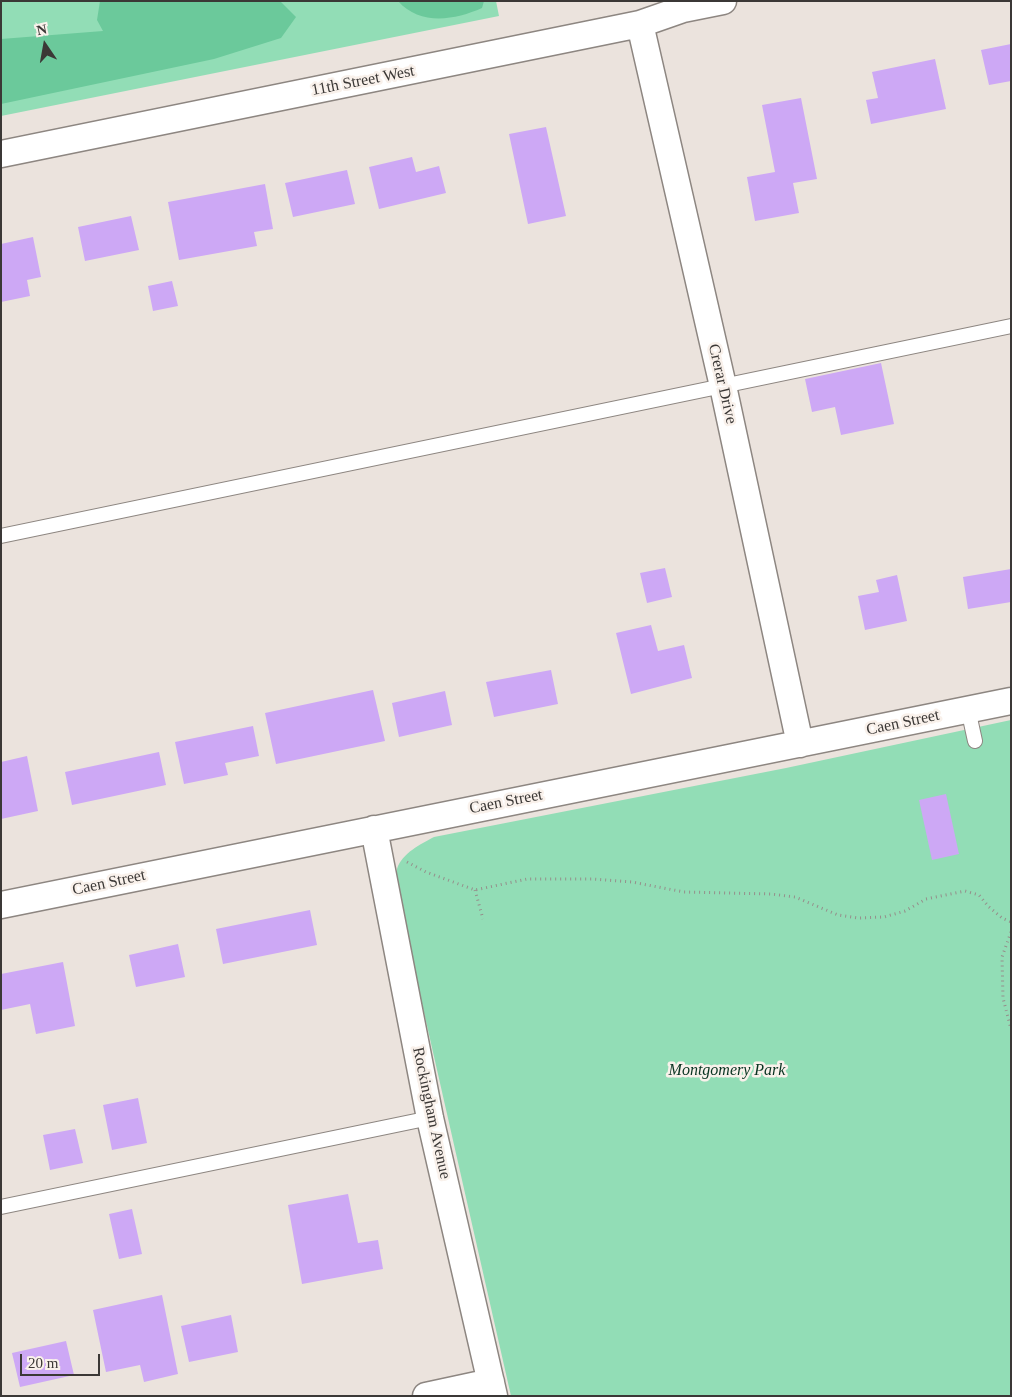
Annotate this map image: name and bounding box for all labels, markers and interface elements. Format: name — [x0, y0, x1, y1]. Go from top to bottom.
north arrow — [20, 20, 70, 70]
text: N — [35, 21, 48, 38]
street label: 11th Street West — [310, 62, 416, 100]
street label: Crerar Drive — [704, 342, 740, 426]
street label: Caen Street — [865, 706, 941, 740]
street label: Caen Street — [468, 785, 544, 819]
street label: Caen Street — [71, 866, 147, 900]
street label: Rockingham Avenue — [408, 1045, 454, 1181]
park label: Montgomery Park — [669, 1061, 785, 1081]
scale bar — [22, 1344, 102, 1376]
text: 20 m — [28, 1355, 58, 1371]

